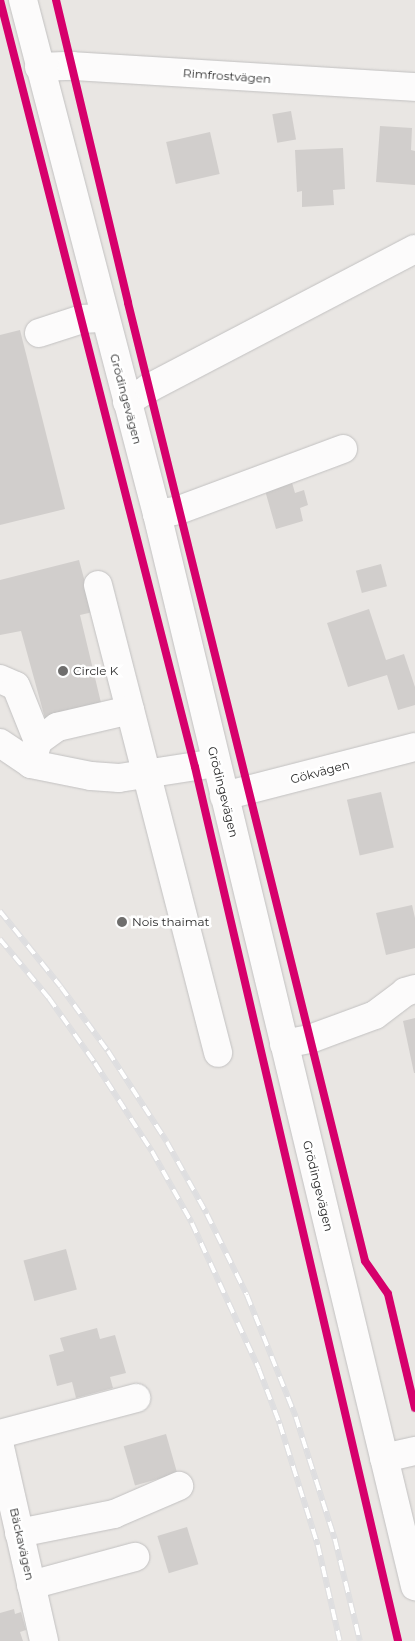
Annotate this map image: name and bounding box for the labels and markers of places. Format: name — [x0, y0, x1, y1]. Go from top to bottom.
place label: Circle K — [73, 664, 118, 678]
marker: Circle K — [57, 665, 69, 677]
place label: Nois thaimat — [132, 915, 209, 929]
marker: Nois thaimat — [116, 916, 128, 928]

